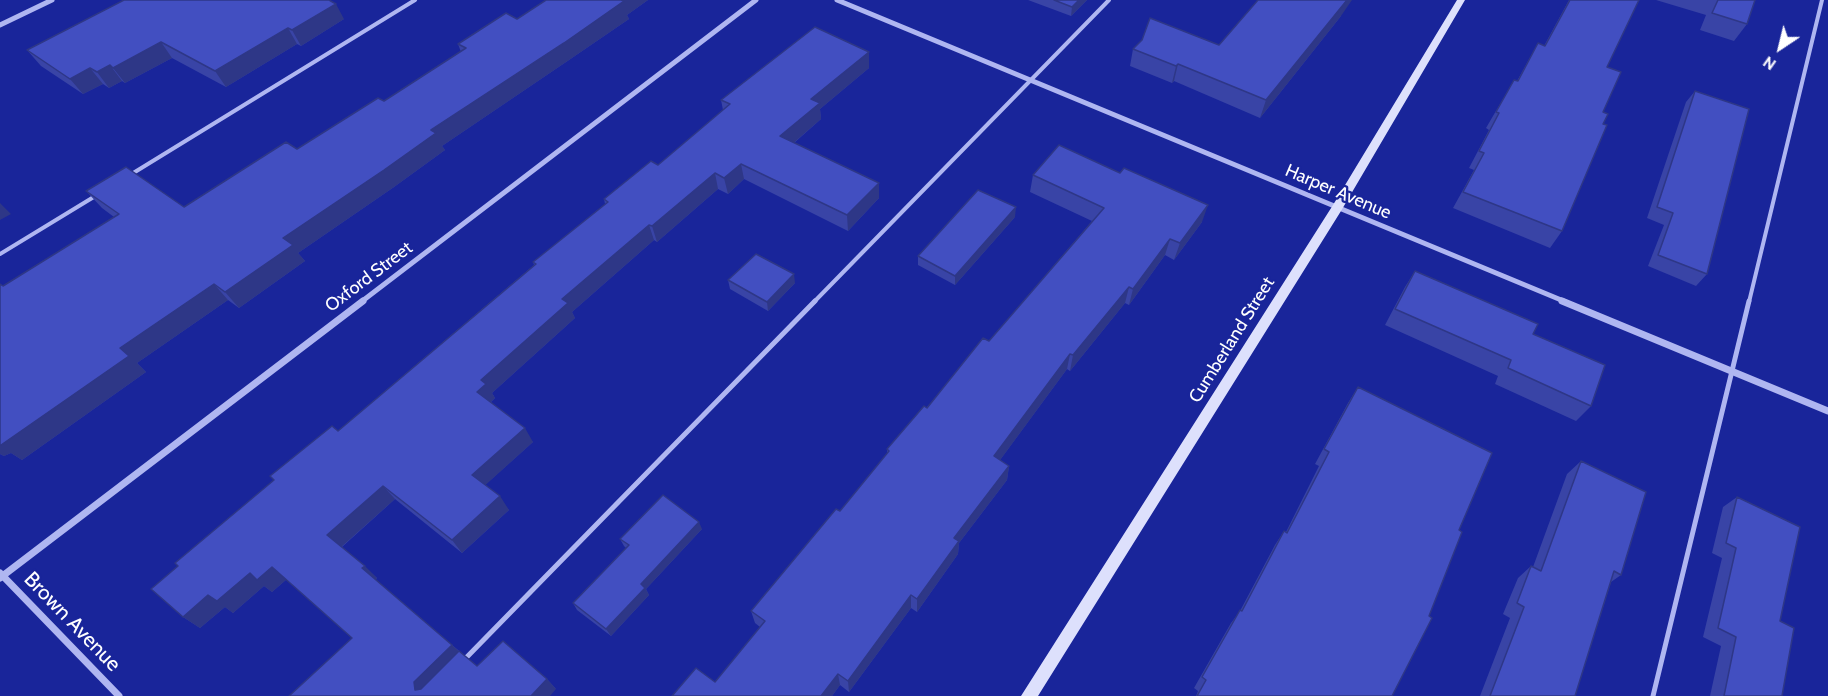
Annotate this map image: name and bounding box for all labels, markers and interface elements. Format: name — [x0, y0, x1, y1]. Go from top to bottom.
north arrow — [1750, 18, 1810, 78]
text: N — [1759, 52, 1779, 74]
street label: Harper Avenue — [1282, 160, 1394, 224]
street label: Oxford Street — [321, 237, 417, 317]
street label: Cumberland Street — [1185, 273, 1279, 407]
street label: Brown Avenue — [18, 567, 126, 677]

